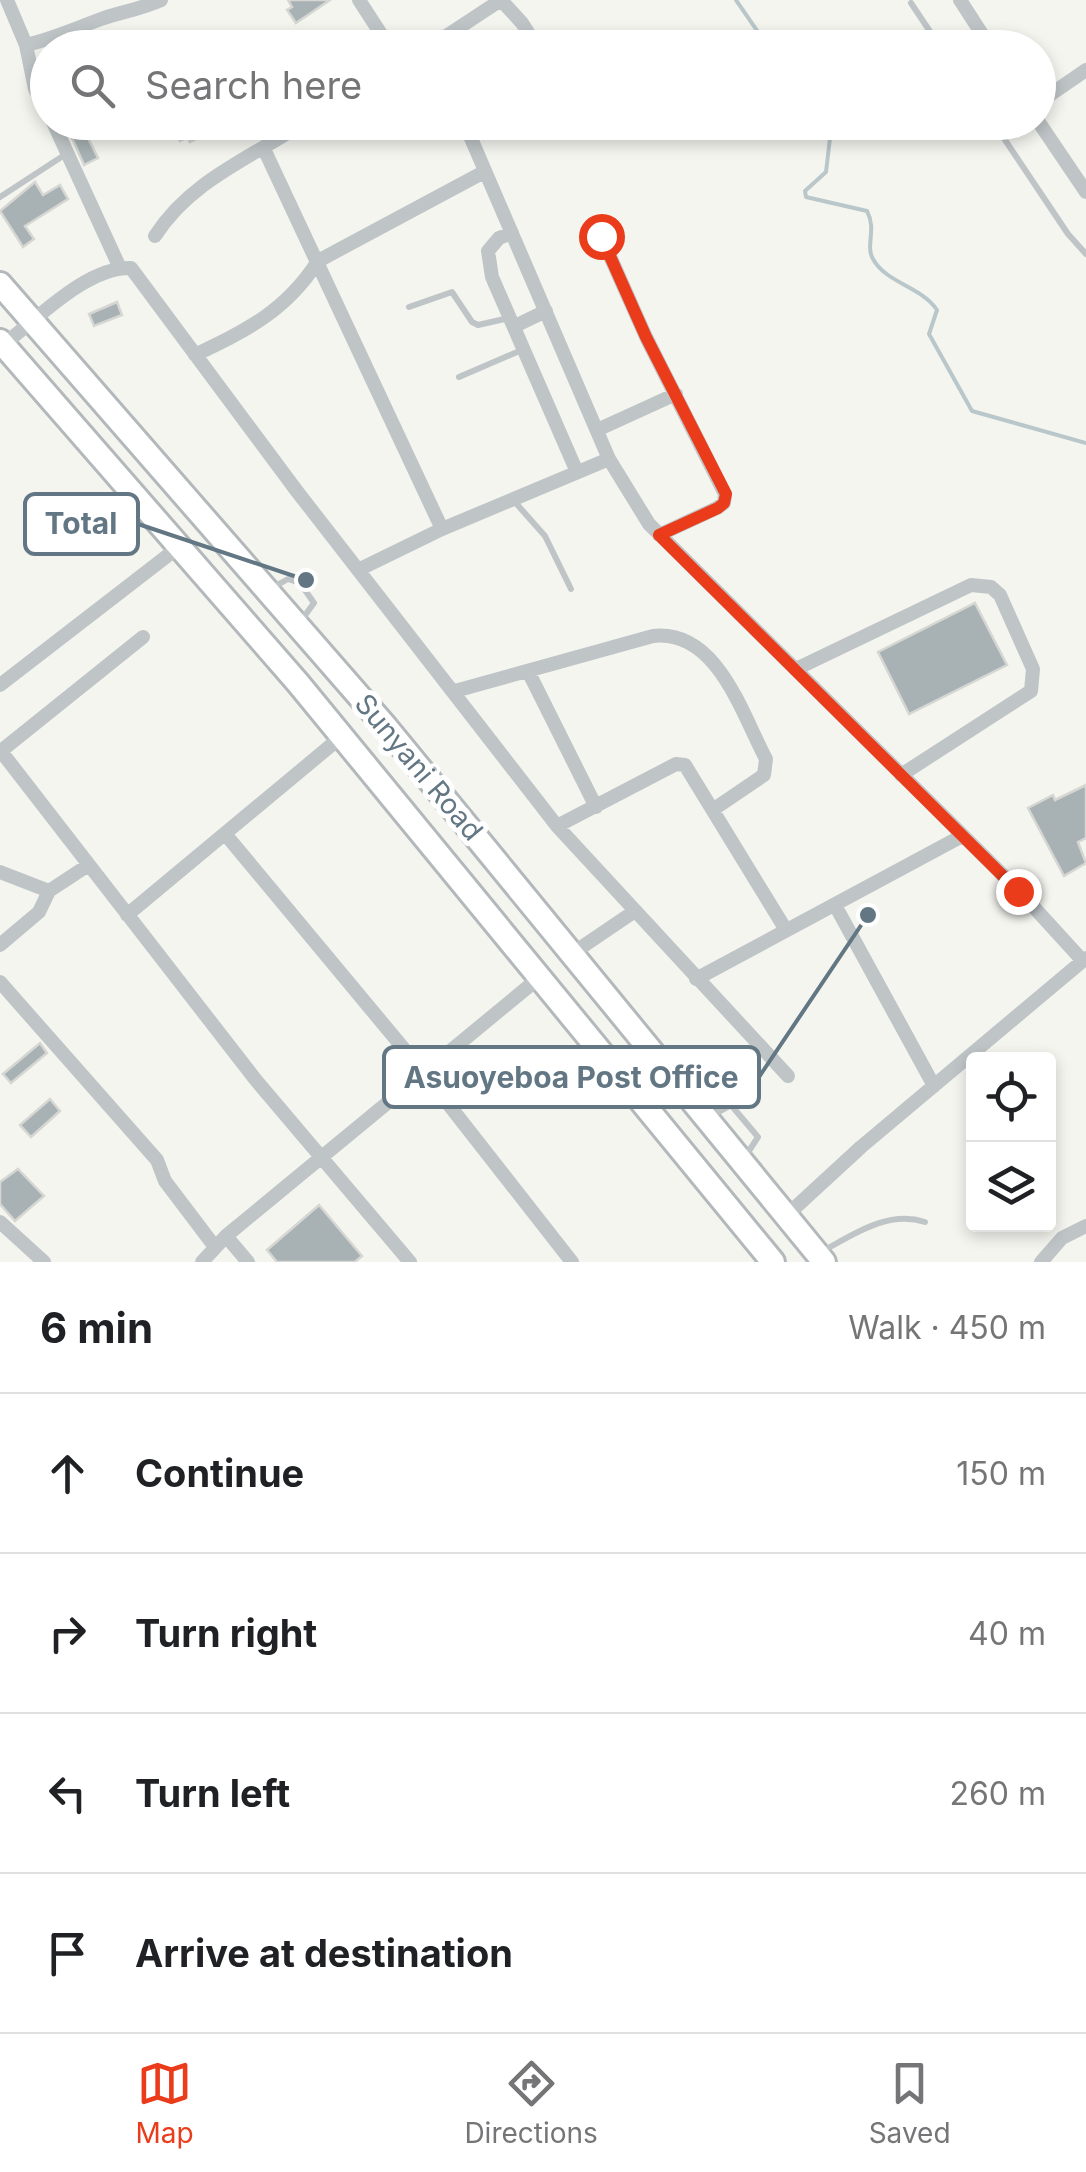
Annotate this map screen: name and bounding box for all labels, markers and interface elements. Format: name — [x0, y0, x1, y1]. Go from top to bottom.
search box — [30, 30, 1056, 140]
icon: search — [65, 58, 120, 113]
text: Search here — [145, 62, 362, 108]
route start — [579, 214, 625, 260]
callout: Total — [25, 494, 138, 554]
text: Total — [45, 505, 117, 541]
street label: Sunyani Road — [348, 687, 490, 847]
route end — [996, 869, 1042, 915]
callout: Asuoyeboa Post Office — [384, 1047, 759, 1107]
map controls — [966, 1052, 1056, 1232]
button: locate — [966, 1052, 1056, 1142]
text: Asuoyeboa Post Office — [403, 1059, 739, 1095]
button: layers — [966, 1142, 1056, 1232]
text: 6 min — [40, 1302, 153, 1353]
text: Walk · 450 m — [848, 1308, 1046, 1347]
icon: ahead — [40, 1446, 95, 1501]
text: Continue — [135, 1450, 304, 1496]
text: 150 m — [956, 1454, 1046, 1493]
icon: right — [40, 1606, 95, 1661]
text: Turn right — [135, 1610, 317, 1656]
text: 40 m — [968, 1614, 1046, 1653]
icon: left — [40, 1766, 95, 1821]
text: Turn left — [135, 1770, 290, 1816]
text: 260 m — [949, 1774, 1046, 1813]
icon: arrive — [40, 1926, 95, 1981]
text: Arrive at destination — [135, 1930, 513, 1976]
tab: Map — [135, 2056, 194, 2150]
tab: Directions — [464, 2056, 598, 2150]
tab: Saved — [869, 2056, 951, 2150]

